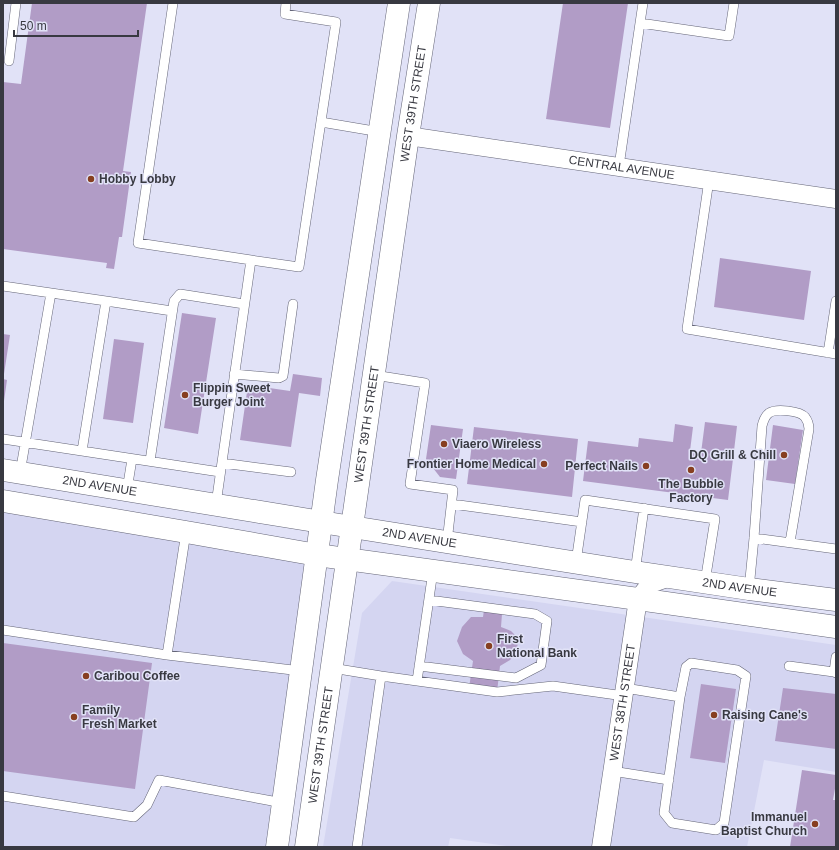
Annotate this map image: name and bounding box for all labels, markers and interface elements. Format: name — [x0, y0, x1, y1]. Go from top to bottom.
scale bar — [14, 12, 138, 38]
text: 50 m — [20, 19, 47, 33]
street label: WEST 39TH STREET — [397, 44, 429, 163]
street label: CENTRAL AVENUE — [568, 153, 676, 182]
place label: Hobby Lobby — [99, 172, 176, 186]
marker: Hobby Lobby — [86, 174, 96, 184]
street label: WEST 39TH STREET — [351, 364, 382, 484]
place label: Flippin Sweet Burger Joint — [193, 381, 270, 409]
marker: Flippin Sweet Burger Joint — [180, 390, 190, 400]
place label: Viaero Wireless — [452, 437, 541, 451]
marker: Viaero Wireless — [439, 439, 449, 449]
place label: DQ Grill & Chill — [689, 448, 776, 462]
marker: DQ Grill & Chill — [779, 450, 789, 460]
place label: Frontier Home Medical — [407, 457, 536, 471]
marker: Frontier Home Medical — [539, 459, 549, 469]
place label: Perfect Nails — [565, 459, 638, 473]
marker: Perfect Nails — [641, 461, 651, 471]
marker: The Bubble Factory — [686, 465, 696, 475]
street label: 2ND AVENUE — [61, 473, 138, 499]
place label: The Bubble Factory — [658, 477, 724, 505]
street label: 2ND AVENUE — [381, 525, 458, 551]
street label: 2ND AVENUE — [701, 575, 778, 599]
place label: First National Bank — [497, 632, 577, 660]
marker: First National Bank — [484, 641, 494, 651]
street label: WEST 38TH STREET — [607, 643, 638, 762]
place label: Caribou Coffee — [94, 669, 180, 683]
marker: Caribou Coffee — [81, 671, 91, 681]
street label: WEST 39TH STREET — [305, 685, 336, 804]
place label: Family Fresh Market — [82, 703, 157, 731]
place label: Raising Cane's — [722, 708, 808, 722]
marker: Raising Cane's — [709, 710, 719, 720]
marker: Family Fresh Market — [69, 712, 79, 722]
place label: Immanuel Baptist Church — [721, 810, 807, 838]
marker: Immanuel Baptist Church — [810, 819, 820, 829]

